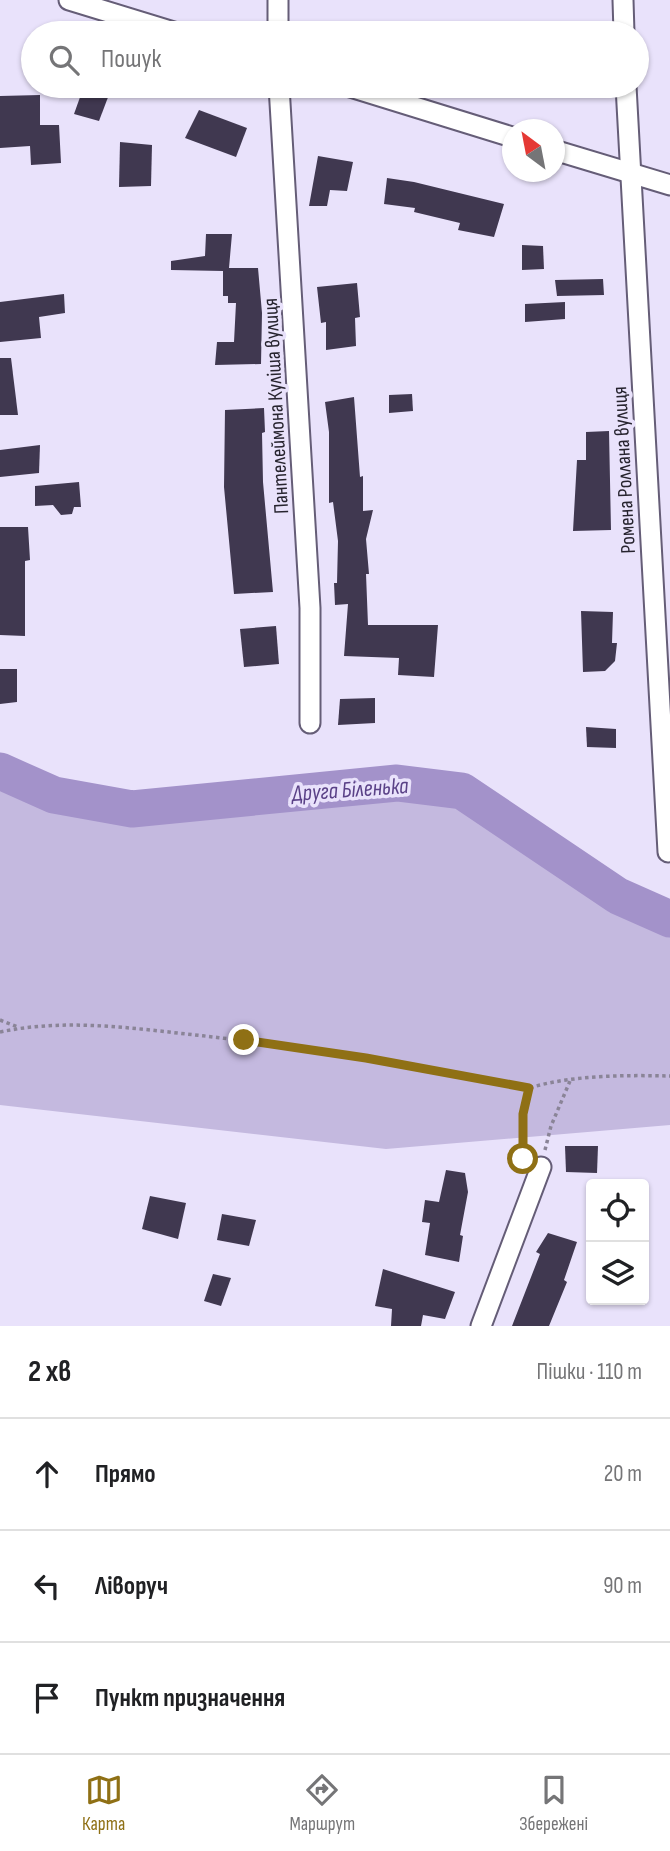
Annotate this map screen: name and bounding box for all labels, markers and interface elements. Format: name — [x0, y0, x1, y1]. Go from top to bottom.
search box — [21, 21, 649, 98]
icon: search — [45, 41, 83, 79]
text: Пошук — [101, 44, 161, 75]
north arrow — [502, 119, 565, 182]
street label: Пантелеймона Куліша вулиця — [258, 297, 294, 515]
street label: Ромена Роллана вулиця — [607, 386, 641, 554]
water label: Друга Біленька — [289, 772, 410, 808]
route end — [228, 1024, 259, 1055]
route start — [507, 1143, 538, 1174]
map controls — [586, 1179, 649, 1305]
button: locate — [586, 1179, 649, 1242]
button: layers — [586, 1242, 649, 1305]
text: 2 хв — [28, 1354, 71, 1390]
text: Пішки · 110 m — [537, 1358, 642, 1386]
icon: ahead — [28, 1455, 66, 1493]
text: Прямо — [95, 1459, 156, 1490]
text: 20 m — [604, 1460, 642, 1488]
icon: left — [28, 1567, 66, 1605]
text: Ліворуч — [95, 1571, 168, 1602]
text: 90 m — [603, 1572, 642, 1600]
icon: arrive — [28, 1679, 66, 1717]
text: Пункт призначення — [95, 1683, 285, 1714]
tab: Карта — [82, 1771, 125, 1836]
tab: Маршрут — [289, 1771, 355, 1836]
tab: Збережені — [519, 1771, 588, 1836]

